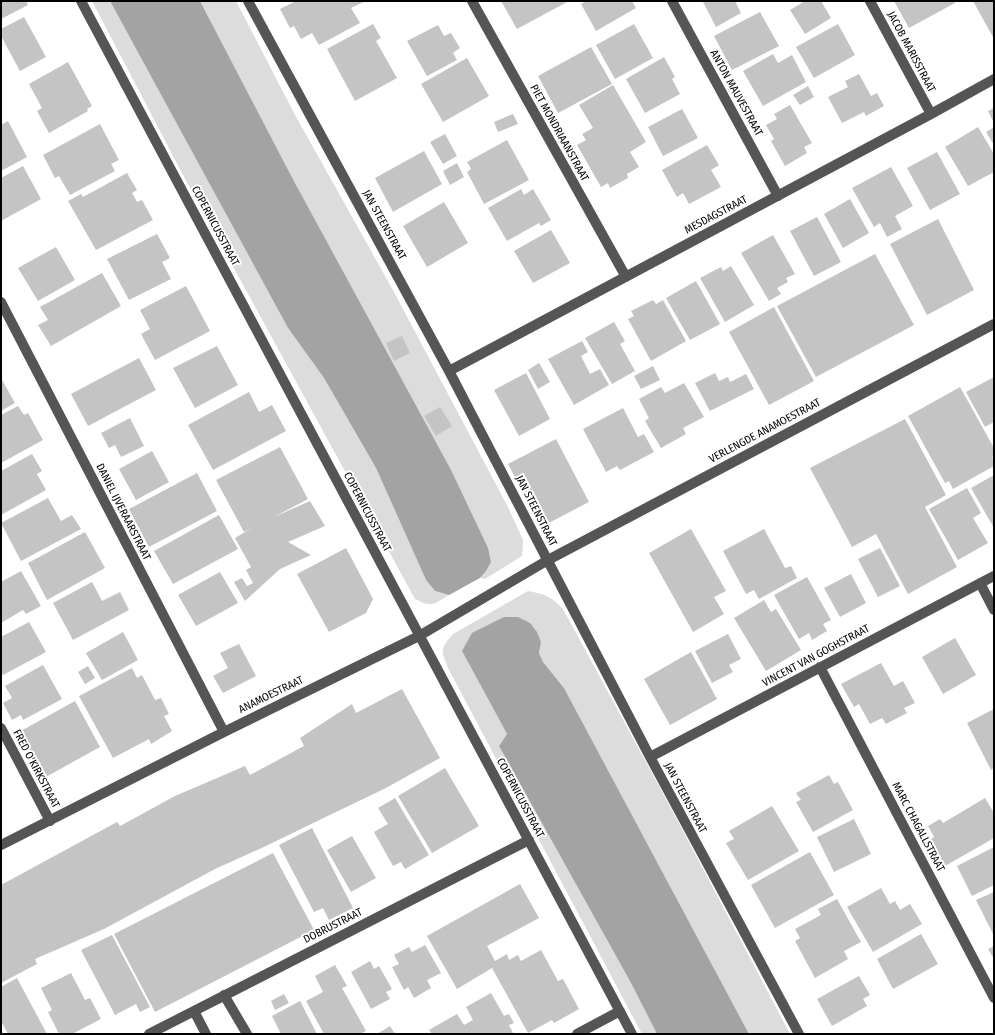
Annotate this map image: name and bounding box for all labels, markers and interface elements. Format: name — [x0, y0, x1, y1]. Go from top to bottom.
street label: JACOB MARISSTRAAT — [884, 9, 938, 95]
street label: ANTON MAUVESTRAAT — [707, 48, 765, 138]
street label: PIET MONDRIAANSTRAAT — [527, 82, 591, 184]
street label: COPERNICUSSTRAAT — [188, 184, 242, 268]
street label: JAN STEENSTRAAT — [359, 188, 409, 262]
street label: MESDAGSTRAAT — [682, 193, 750, 237]
street label: VERLENGDE ANAMOESTRAAT — [707, 396, 823, 466]
street label: DANIEL IJVERAARSTRAAT — [93, 461, 153, 563]
street label: COPERNICUSSTRAAT — [340, 470, 394, 554]
street label: JAN STEENSTRAAT — [512, 473, 560, 549]
street label: VINCENT VAN GOGHSTRAAT — [760, 622, 872, 690]
street label: ANAMOESTRAAT — [236, 674, 306, 716]
street label: FRED O'KIRKSTRAAT — [10, 728, 62, 810]
street label: COPERNICUSSTRAAT — [493, 756, 547, 840]
street label: JAN STEENSTRAAT — [661, 761, 709, 835]
street label: MARC CHAGALLSTRAAT — [889, 780, 947, 874]
street label: DOBRUSTRAAT — [301, 906, 365, 946]

